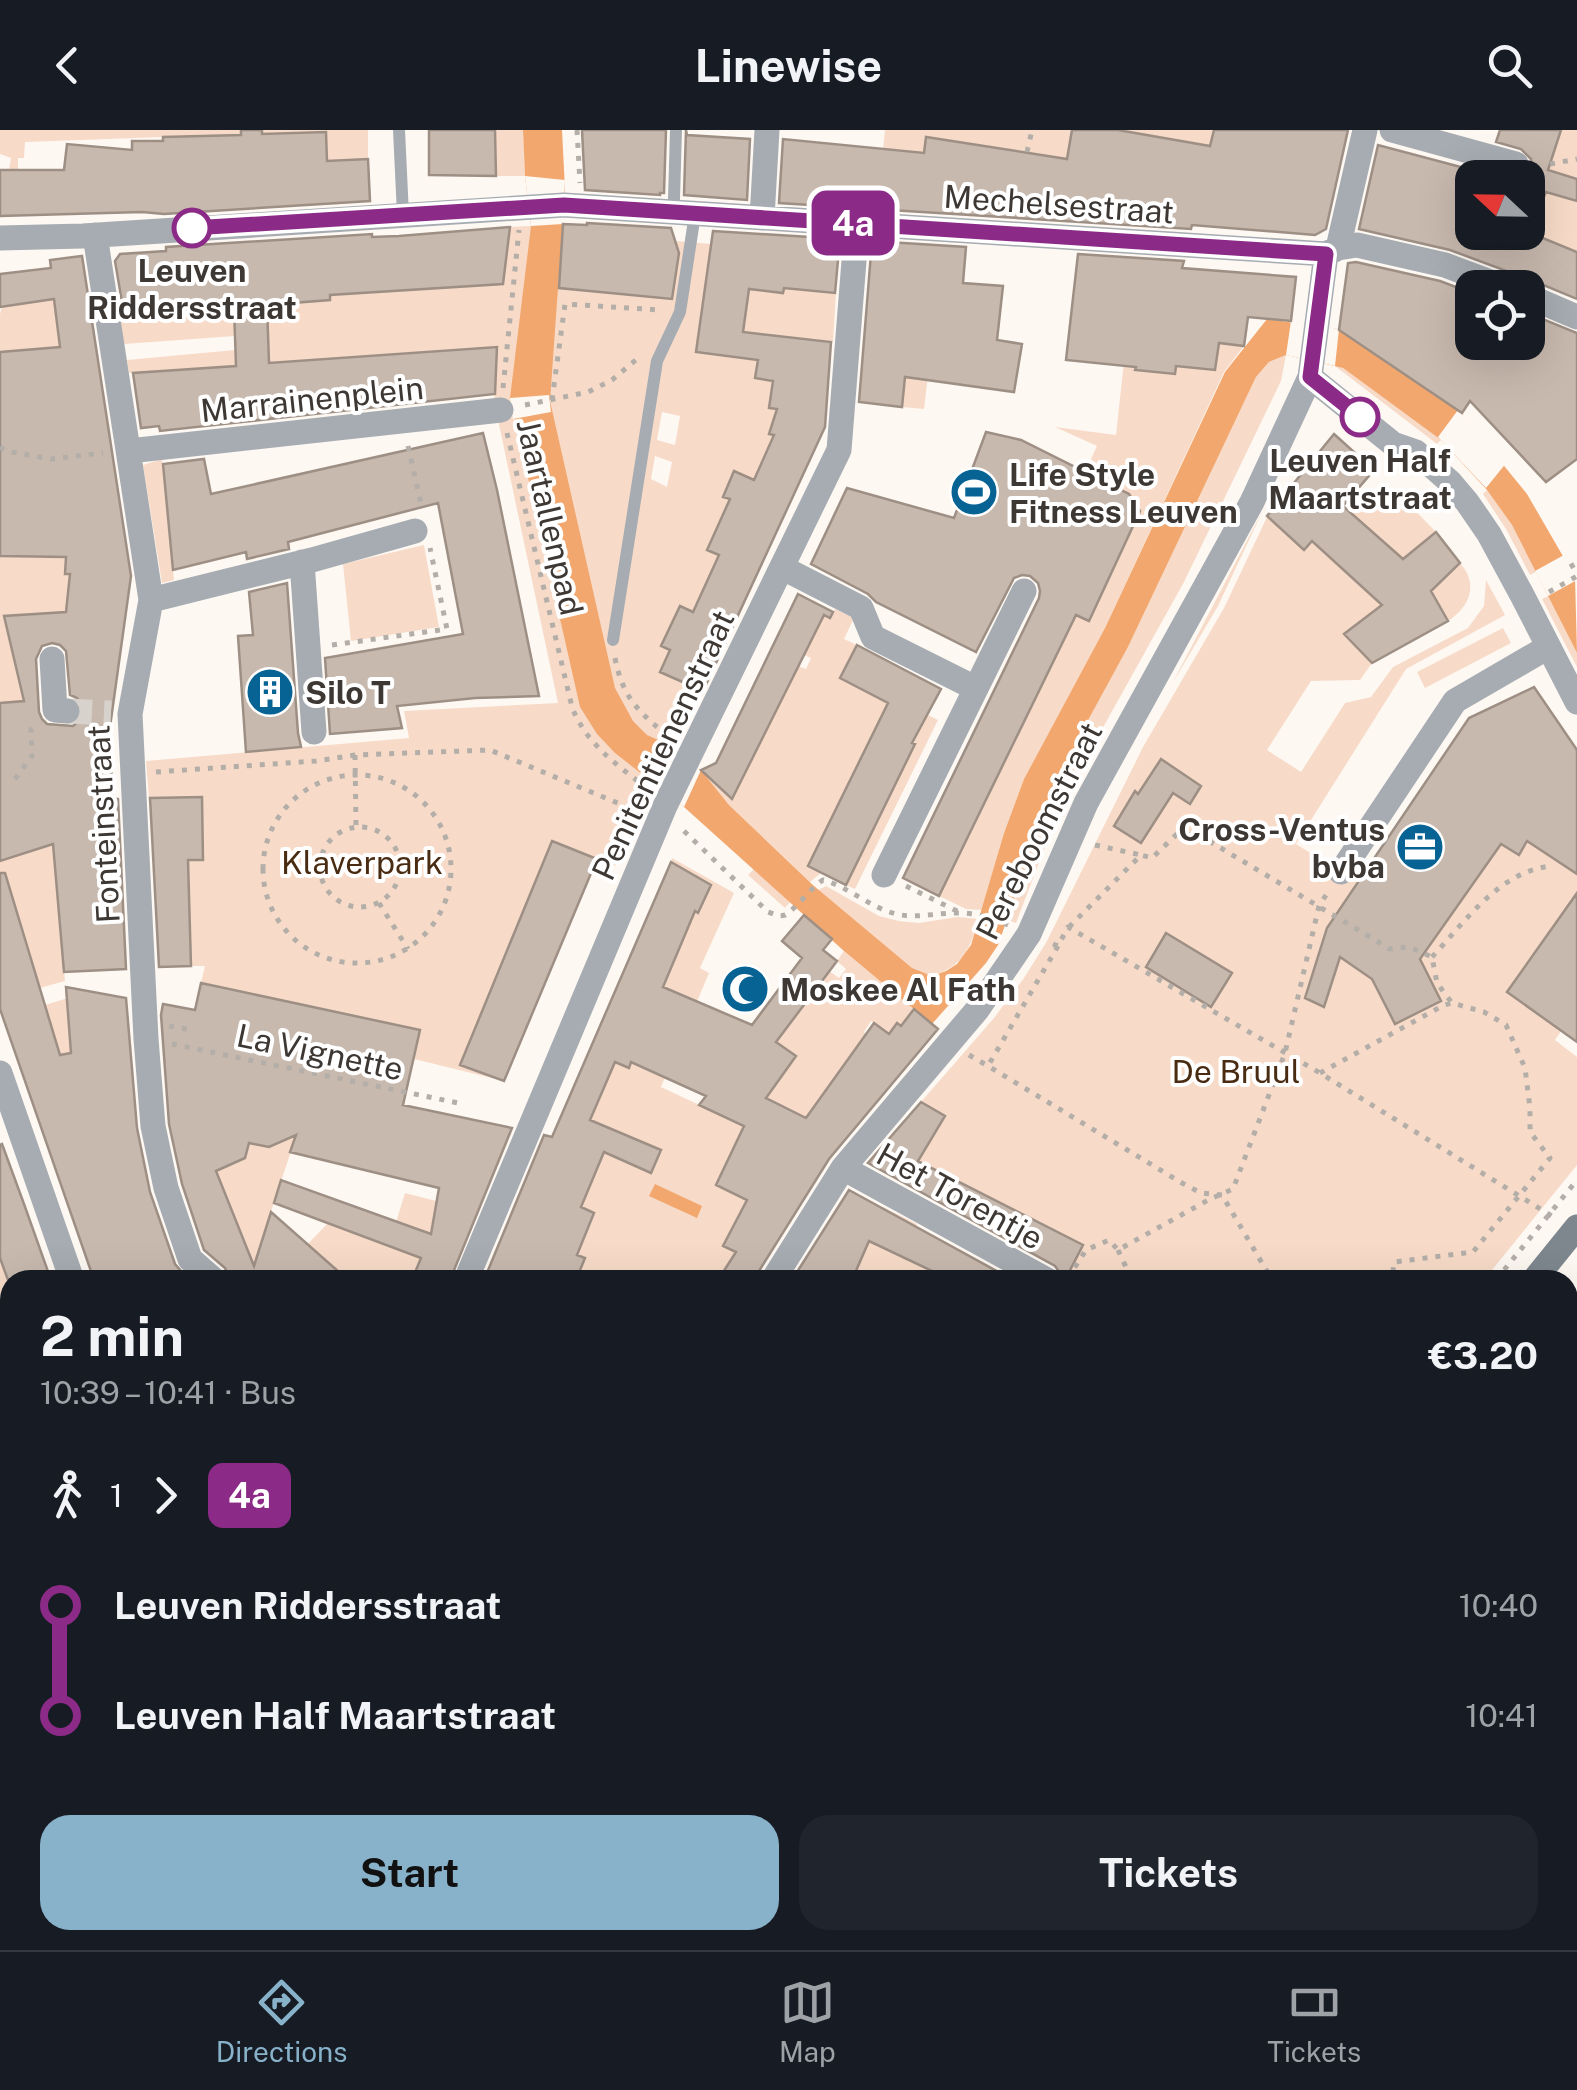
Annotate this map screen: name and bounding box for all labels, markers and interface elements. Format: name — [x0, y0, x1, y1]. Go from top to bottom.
icon: back — [40, 38, 95, 93]
icon: search — [1482, 38, 1537, 93]
text: Linewise — [695, 39, 882, 92]
north arrow — [1455, 160, 1545, 250]
map controls — [1455, 160, 1545, 360]
street label: Mechelsestraat — [943, 177, 1175, 231]
line badge: 4a — [808, 191, 898, 256]
text: 4a — [832, 203, 874, 244]
marker: Leuven Riddersstraat — [173, 209, 211, 247]
place label: Leuven Riddersstraat — [87, 252, 297, 326]
button: locate — [1455, 270, 1545, 360]
street label: Marrainenplein — [199, 369, 425, 429]
marker: Leuven Half Maartstraat — [1341, 398, 1379, 436]
street label: Jaartallenpad — [509, 415, 591, 619]
place label: Leuven Half Maartstraat — [1268, 442, 1452, 516]
place label: Life Style Fitness Leuven — [1009, 456, 1238, 530]
sports icon: Life Style Fitness Leuven — [948, 466, 1000, 518]
street label: Penitentienenstraat — [584, 604, 742, 886]
building icon: Silo T — [244, 666, 296, 718]
place label: Silo T — [305, 674, 391, 711]
street label: Pereboomstraat — [968, 716, 1110, 946]
street label: Fonteinstraat — [79, 724, 127, 924]
place label: Cross-Ventus bvba — [1178, 811, 1385, 885]
office icon: Cross-Ventus bvba — [1394, 821, 1446, 873]
park label: Klaverpark — [281, 844, 443, 881]
mosque icon: Moskee Al Fath — [719, 963, 771, 1015]
place label: Moskee Al Fath — [780, 971, 1016, 1008]
street label: La Vignette — [234, 1016, 406, 1088]
park label: De Bruul — [1172, 1053, 1300, 1090]
street label: Het Torentje — [871, 1135, 1049, 1257]
text: 2 min — [40, 1304, 184, 1368]
text: €3.20 — [1428, 1333, 1538, 1378]
text: 10:39 – 10:41 · Bus — [40, 1374, 296, 1411]
icon: walk — [40, 1468, 95, 1523]
icon: forward — [138, 1468, 193, 1523]
text: 4a — [228, 1475, 271, 1516]
text: 1 — [110, 1477, 123, 1514]
text: Leuven Riddersstraat — [114, 1583, 501, 1628]
text: 10:40 — [1459, 1587, 1538, 1624]
text: Leuven Half Maartstraat — [114, 1693, 556, 1738]
text: 10:41 — [1465, 1697, 1538, 1734]
button: Start — [40, 1815, 779, 1930]
button: Tickets — [799, 1815, 1538, 1930]
tab: Directions — [216, 1975, 347, 2068]
tab: Map — [779, 1975, 836, 2068]
tab: Tickets — [1267, 1975, 1361, 2068]

